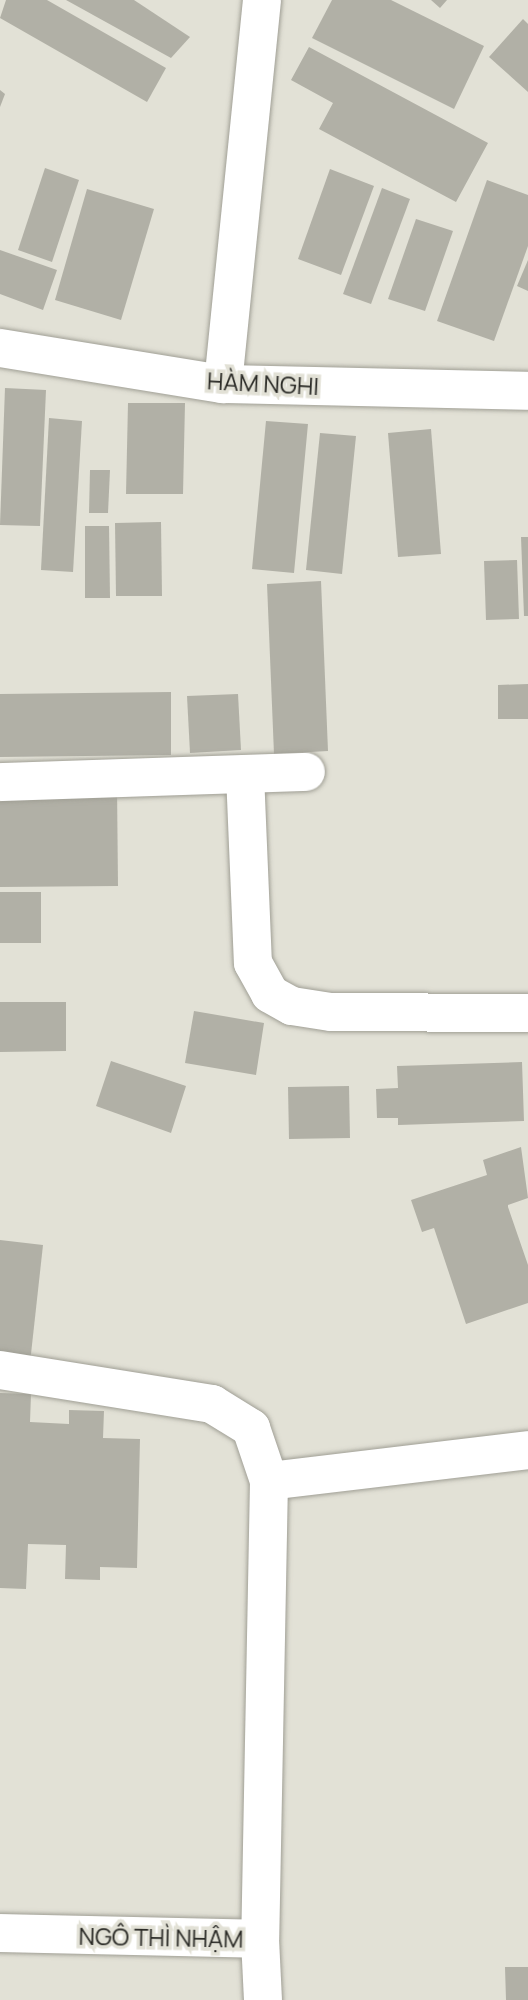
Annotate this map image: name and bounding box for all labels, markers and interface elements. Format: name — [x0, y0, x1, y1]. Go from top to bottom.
street label: HÀM NGHI — [206, 366, 320, 400]
street label: NGÔ THÌ NHẬM — [78, 1921, 244, 1953]

